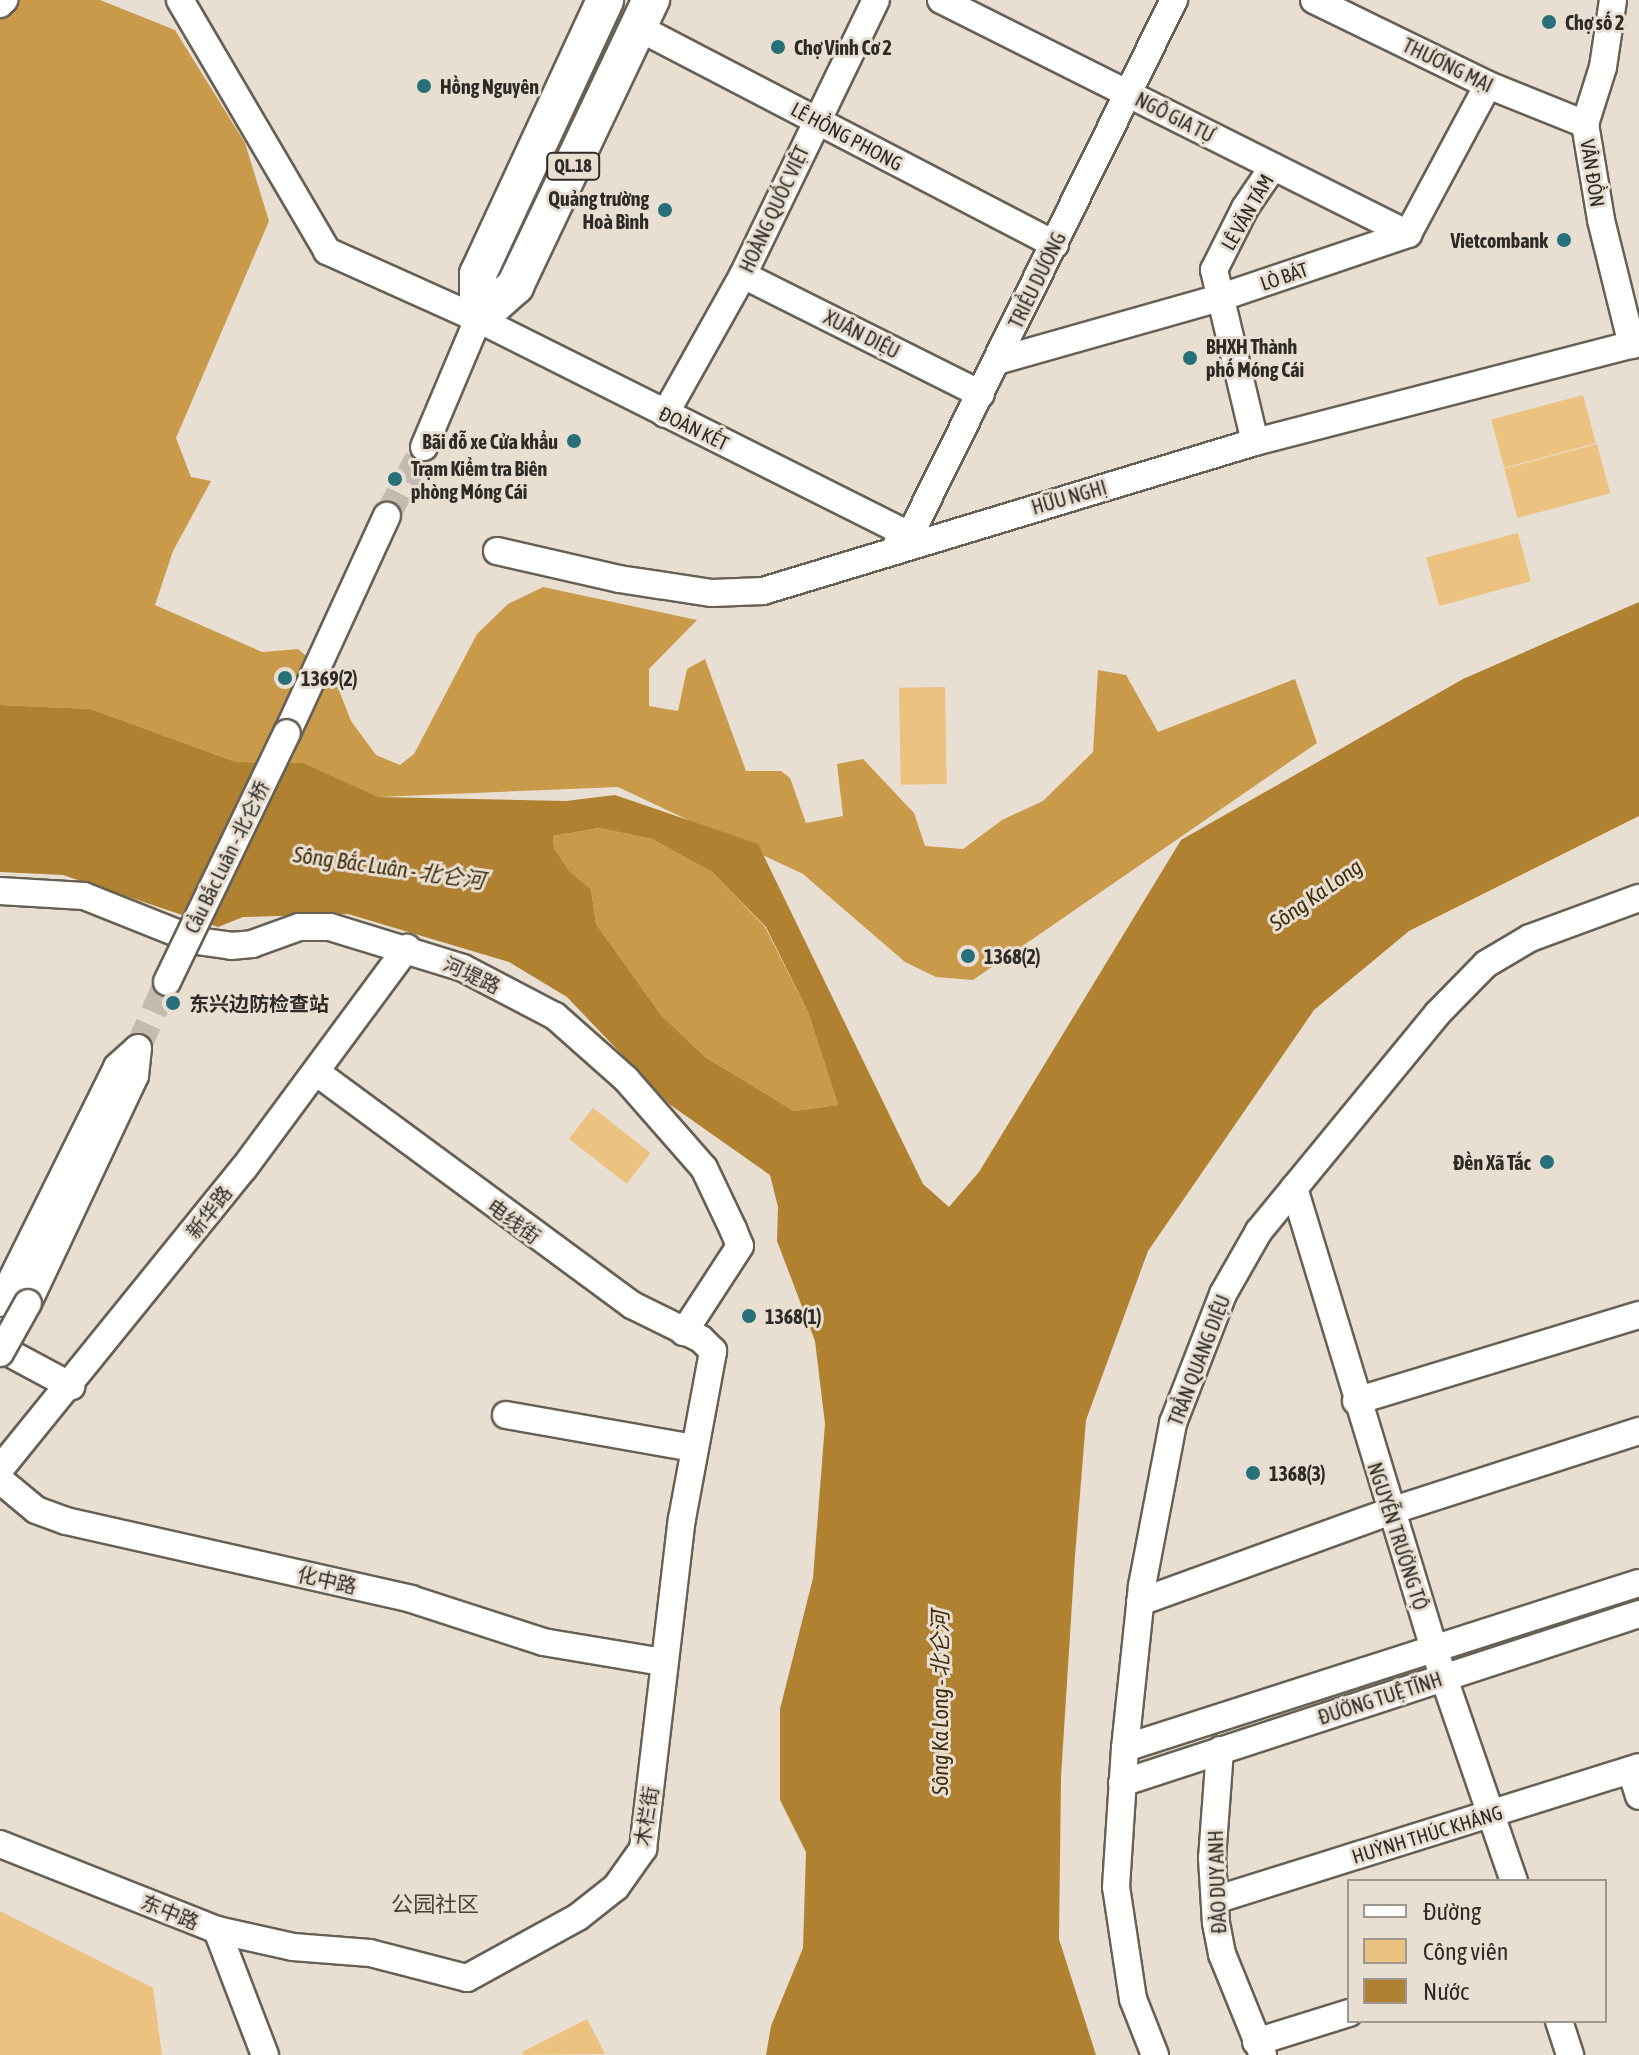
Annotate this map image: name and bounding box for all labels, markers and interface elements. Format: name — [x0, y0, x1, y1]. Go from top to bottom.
place label: Chợ số 2 — [1565, 10, 1624, 34]
marker: Chợ số 2 — [1540, 13, 1558, 31]
street label: THƯƠNG MẠI — [1399, 33, 1497, 97]
place label: Chợ Vinh Cơ 2 — [794, 35, 892, 59]
marker: Chợ Vinh Cơ 2 — [769, 38, 787, 56]
place label: Hồng Nguyên — [440, 74, 539, 98]
marker: Hồng Nguyên — [415, 77, 433, 95]
street label: NGÔ GIA TỰ — [1131, 87, 1219, 147]
street label: LÊ HỒNG PHONG — [787, 97, 907, 175]
street label: VÂN ĐỒN — [1576, 137, 1610, 209]
street label: HOÀNG QUỐC VIỆT — [734, 142, 814, 276]
road number: QL.18 — [545, 152, 601, 180]
street label: LÊ VĂN TÁM — [1216, 170, 1278, 254]
place label: Quảng trường Hoà Bình — [548, 186, 649, 233]
marker: Quảng trường Hoà Bình — [656, 201, 674, 219]
street label: TRIỀU DƯƠNG — [1003, 228, 1071, 332]
place label: Vietcombank — [1450, 228, 1548, 252]
marker: Vietcombank — [1555, 231, 1573, 249]
street label: LÒ BÁT — [1257, 257, 1311, 295]
street label: XUÂN DIỆU — [820, 305, 904, 363]
place label: BHXH Thành phố Móng Cái — [1206, 334, 1304, 381]
marker: BHXH Thành phố Móng Cái — [1181, 349, 1199, 367]
street label: ĐOÀN KẾT — [655, 401, 733, 455]
place label: Bãi đỗ xe Cửa khẩu — [422, 429, 558, 453]
marker: Bãi đỗ xe Cửa khẩu — [565, 432, 583, 450]
place label: Trạm Kiểm tra Biên phòng Móng Cái — [411, 456, 547, 503]
marker: Trạm Kiểm tra Biên phòng Móng Cái — [386, 470, 404, 488]
street label: HỮU NGHỊ — [1029, 475, 1109, 519]
place label: 1369(2) — [301, 666, 358, 690]
marker: 1369(2) — [276, 669, 294, 687]
street label: Cầu Bắc Luân - 北仑桥 — [180, 777, 274, 937]
water label: Sông Bắc Luân - 北仑河 — [292, 841, 486, 895]
water label: Sông Ka Long — [1265, 853, 1367, 937]
place label: 1368(2) — [984, 944, 1041, 968]
marker: 1368(2) — [959, 947, 977, 965]
street label: 河堤路 — [440, 951, 504, 999]
place label: 东兴边防检查站 — [189, 991, 329, 1015]
marker: 东兴边防检查站 — [164, 994, 182, 1012]
place label: Đền Xã Tắc — [1453, 1150, 1531, 1174]
marker: Đền Xã Tắc — [1538, 1153, 1556, 1171]
street label: 新华路 — [181, 1181, 237, 1243]
street label: 电线街 — [483, 1194, 545, 1248]
street label: TRẦN QUANG DIỆU — [1163, 1291, 1235, 1429]
place label: 1368(1) — [765, 1304, 822, 1328]
marker: 1368(1) — [740, 1307, 758, 1325]
street label: NGUYỄN TRƯỜNG TỘ — [1363, 1459, 1433, 1613]
place label: 1368(3) — [1269, 1461, 1326, 1485]
marker: 1368(3) — [1244, 1464, 1262, 1482]
street label: 化中路 — [295, 1562, 359, 1598]
water label: Sông Ka Long - 北仑河 — [928, 1611, 954, 1795]
street label: ĐƯỜNG TUỆ TĨNH — [1315, 1667, 1445, 1729]
street label: 木栏街 — [629, 1784, 663, 1848]
street label: HUỲNH THÚC KHÁNG — [1349, 1800, 1505, 1868]
street label: ĐÀO DUY ANH — [1203, 1830, 1231, 1934]
legend — [1347, 1879, 1607, 2023]
street label: 东中路 — [138, 1890, 202, 1934]
district label: 公园社区 — [391, 1892, 479, 1918]
text: Đường — [1423, 1898, 1481, 1925]
text: Công viên — [1423, 1938, 1508, 1965]
text: Nước — [1423, 1978, 1469, 2005]

